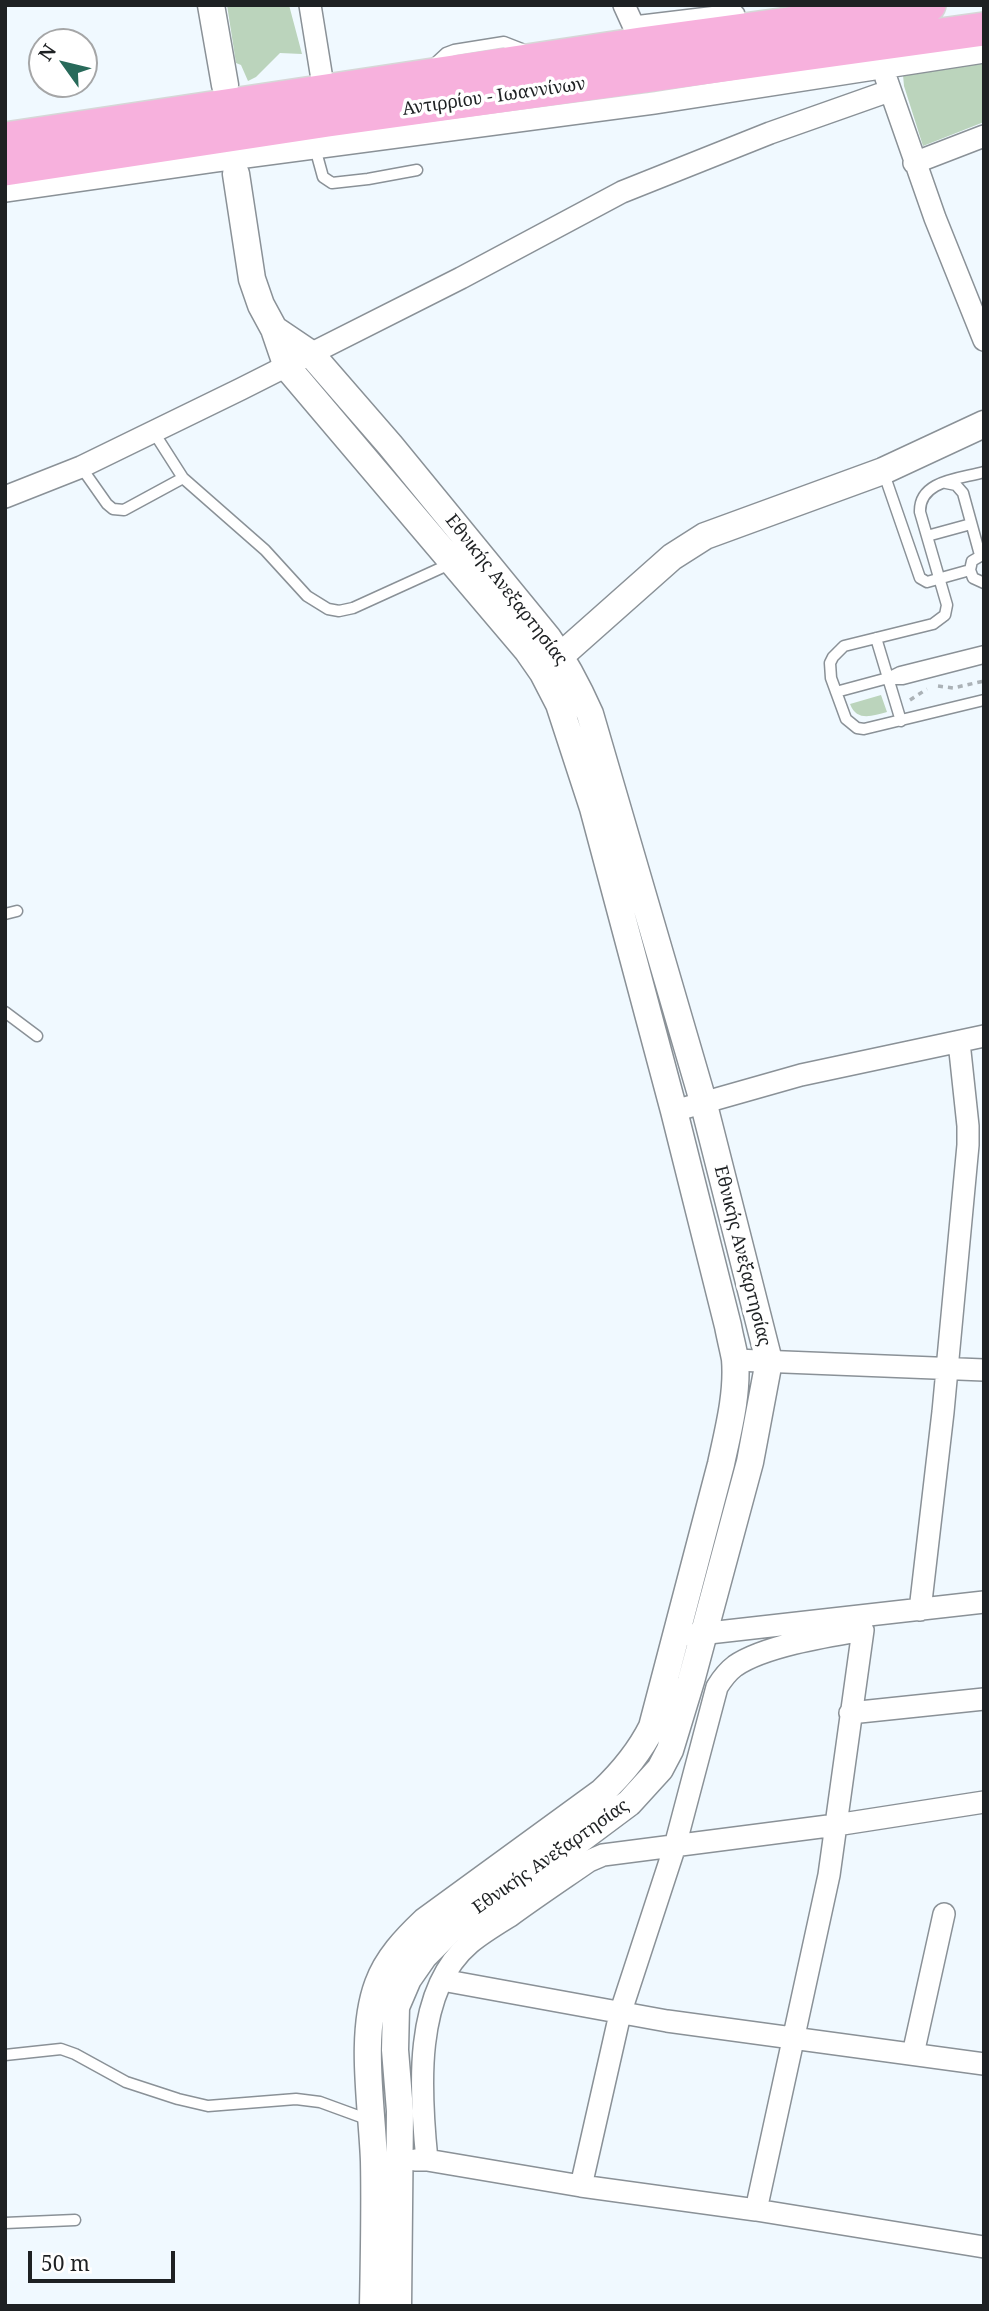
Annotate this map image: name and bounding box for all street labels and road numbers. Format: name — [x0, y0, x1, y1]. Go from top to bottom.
street label: Αντιρρίου - Ιωαννίνων — [401, 73, 587, 121]
street label: Εθνικής Ανεξαρτησίας — [440, 510, 572, 670]
street label: Εθνικής Ανεξαρτησίας — [709, 1163, 775, 1349]
street label: Εθνικής Ανεξαρτησίας — [469, 1795, 633, 1919]

